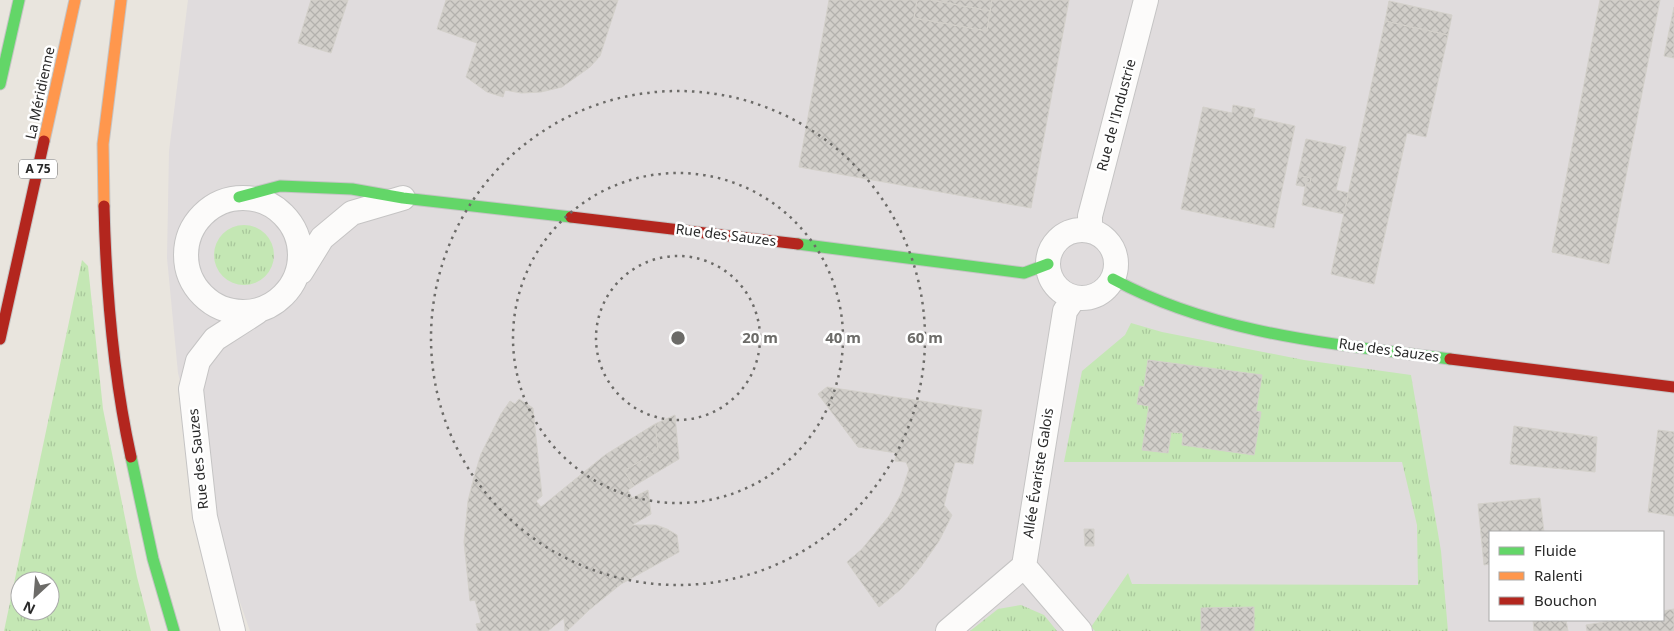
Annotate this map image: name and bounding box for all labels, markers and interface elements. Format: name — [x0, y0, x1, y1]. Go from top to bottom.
street label: La Méridienne — [20, 45, 59, 141]
street label: Rue de l'Industrie — [1091, 57, 1140, 173]
road number: A 75 — [19, 160, 57, 178]
street label: Rue des Sauzes — [675, 219, 778, 250]
text: 20 m — [742, 327, 778, 347]
text: 40 m — [825, 327, 861, 347]
text: 60 m — [907, 327, 943, 347]
centre of rings — [669, 329, 687, 347]
street label: Rue des Sauzes — [1338, 333, 1441, 366]
street label: Allée Évariste Galois — [1018, 406, 1057, 539]
street label: Rue des Sauzes — [183, 407, 212, 510]
legend — [1489, 531, 1664, 621]
text: Fluide — [1534, 540, 1576, 560]
text: Ralenti — [1534, 565, 1583, 585]
north arrow — [10, 571, 60, 621]
text: Bouchon — [1534, 590, 1597, 610]
text: N — [20, 597, 38, 619]

